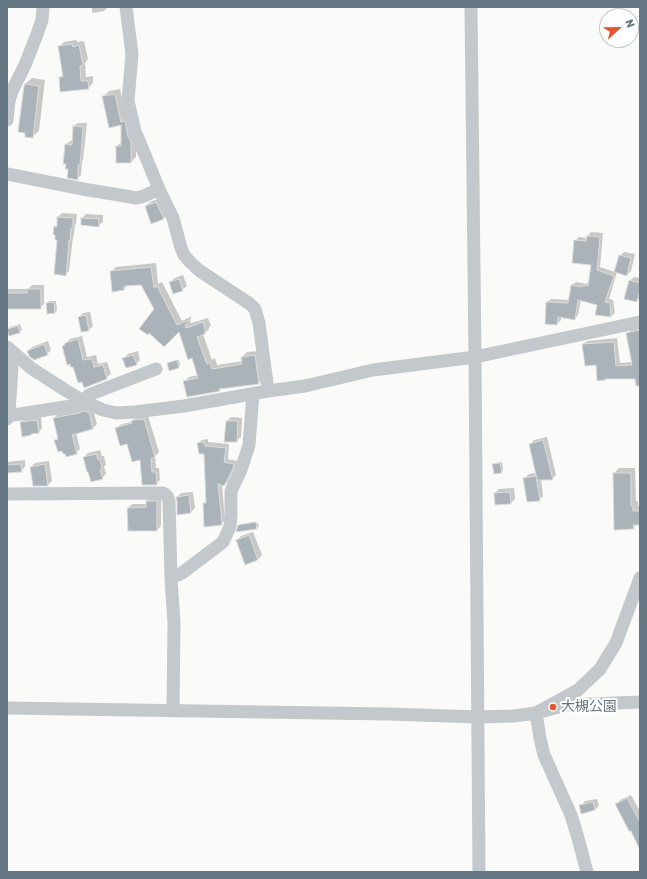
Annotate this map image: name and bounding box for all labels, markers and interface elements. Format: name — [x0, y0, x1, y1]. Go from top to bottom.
north arrow — [599, 8, 639, 48]
text: N — [622, 18, 637, 30]
place label: 大槻公園 — [561, 699, 617, 715]
marker: 大槻公園 — [548, 702, 558, 712]

